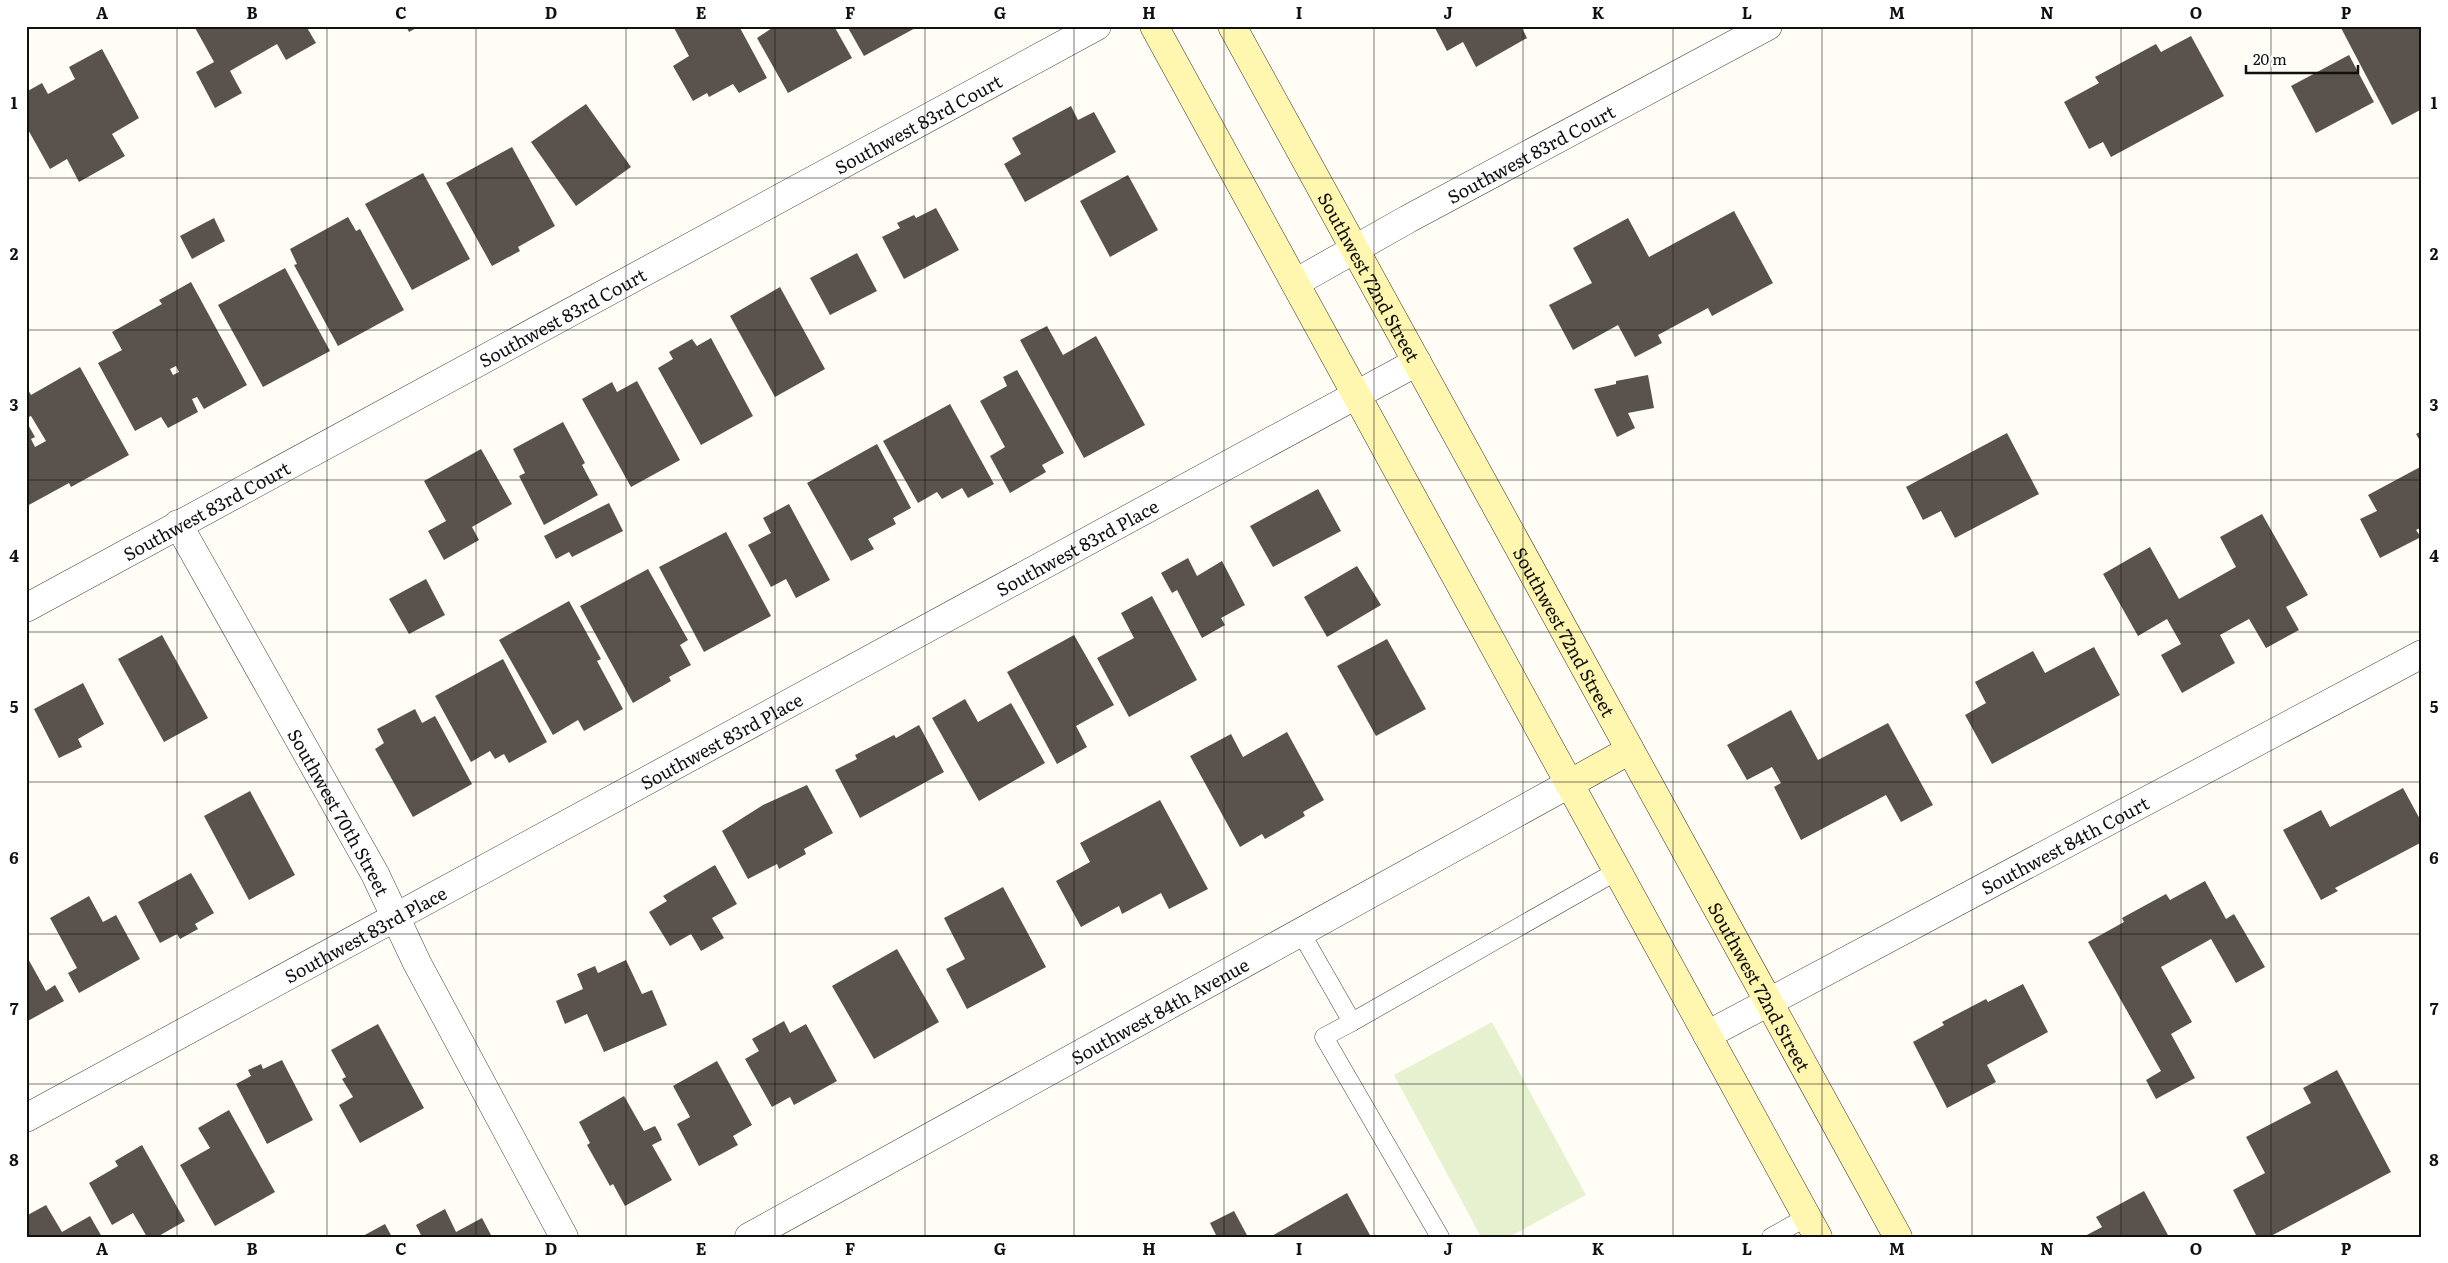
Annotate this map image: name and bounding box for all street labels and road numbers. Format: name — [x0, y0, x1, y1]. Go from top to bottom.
street label: Southwest 83rd Court — [829, 67, 1007, 180]
street label: Southwest 83rd Court — [1442, 97, 1620, 209]
street label: Southwest 72nd Street — [1312, 187, 1428, 367]
street label: Southwest 83rd Court — [473, 260, 651, 373]
street label: Southwest 83rd Court — [118, 453, 295, 567]
street label: Southwest 83rd Place — [991, 492, 1163, 602]
street label: Southwest 72nd Street — [1507, 542, 1623, 722]
street label: Southwest 83rd Place — [635, 685, 807, 795]
street label: Southwest 70th Street — [282, 723, 397, 901]
street label: Southwest 84th Court — [1976, 788, 2154, 900]
street label: Southwest 83rd Place — [279, 879, 451, 989]
street label: Southwest 72nd Street — [1703, 897, 1818, 1077]
street label: Southwest 84th Avenue — [1066, 950, 1253, 1070]

